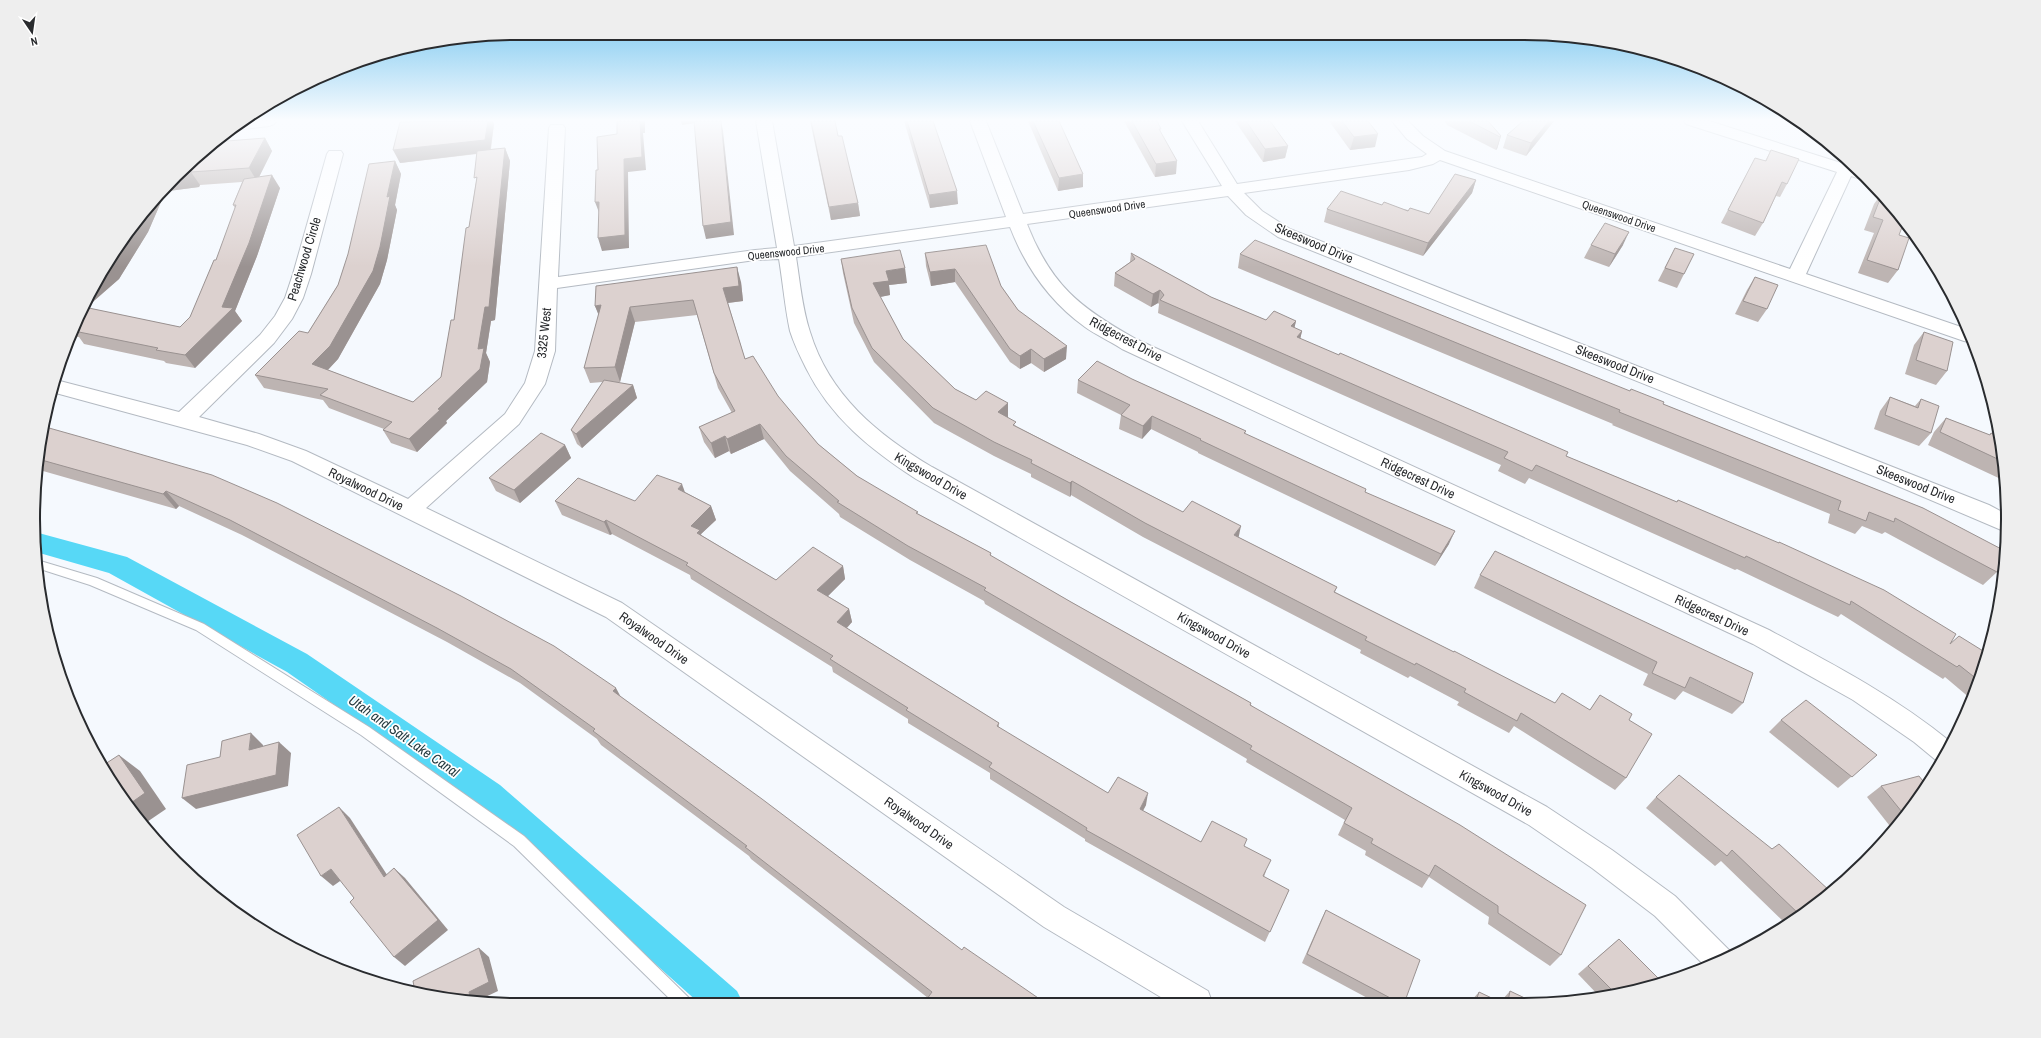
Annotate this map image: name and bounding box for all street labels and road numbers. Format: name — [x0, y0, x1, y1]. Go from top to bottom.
street label: Queenswood Drive — [1068, 197, 1146, 221]
street label: Queenswood Drive — [1580, 197, 1658, 235]
street label: Peachwood Circle — [283, 215, 325, 303]
street label: Skeeswood Drive — [1272, 219, 1356, 267]
street label: Queenswood Drive — [747, 241, 825, 263]
street label: 3325 West — [533, 307, 555, 359]
street label: Ridgecrest Drive — [1087, 313, 1165, 365]
street label: Skeeswood Drive — [1573, 340, 1657, 388]
street label: Kingswood Drive — [892, 448, 970, 504]
street label: Ridgecrest Drive — [1378, 453, 1458, 503]
street label: Skeeswood Drive — [1874, 460, 1958, 508]
street label: Royalwood Drive — [326, 464, 406, 514]
street label: Ridgecrest Drive — [1672, 590, 1752, 640]
street label: Royalwood Drive — [616, 608, 692, 668]
street label: Kingswood Drive — [1174, 608, 1254, 662]
street label: Kingswood Drive — [1456, 766, 1536, 820]
street label: Royalwood Drive — [881, 793, 957, 853]

